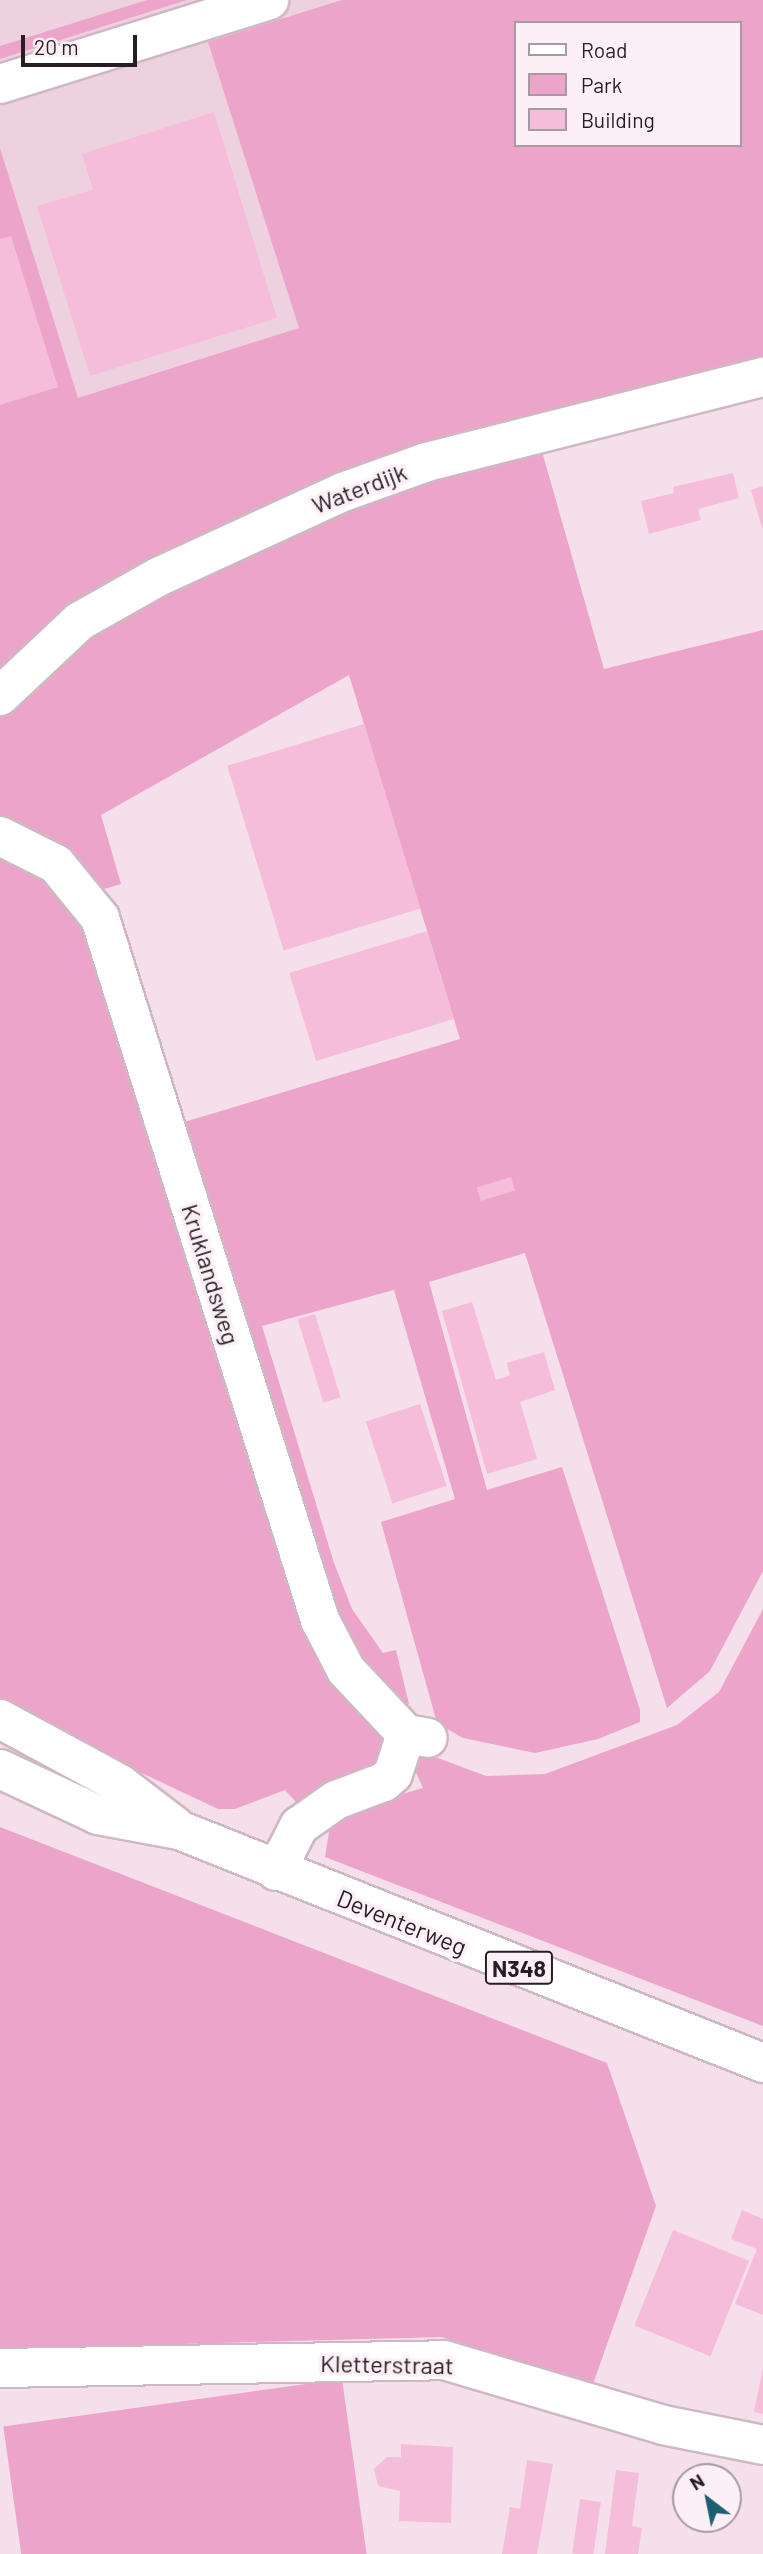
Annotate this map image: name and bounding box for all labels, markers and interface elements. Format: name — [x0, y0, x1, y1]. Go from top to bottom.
scale bar — [24, 21, 140, 65]
legend — [514, 21, 742, 147]
text: 20 m — [34, 34, 79, 59]
text: Road — [581, 37, 627, 62]
text: Park — [581, 72, 622, 97]
text: Building — [581, 107, 655, 132]
street label: Waterdijk — [308, 457, 410, 519]
street label: Kruklandsweg — [176, 1200, 246, 1348]
street label: Deventerweg — [333, 1883, 471, 1961]
road number: N348 — [484, 1949, 554, 1988]
street label: Kletterstraat — [320, 2348, 454, 2380]
north arrow — [672, 2463, 742, 2533]
text: N — [685, 2468, 708, 2495]

